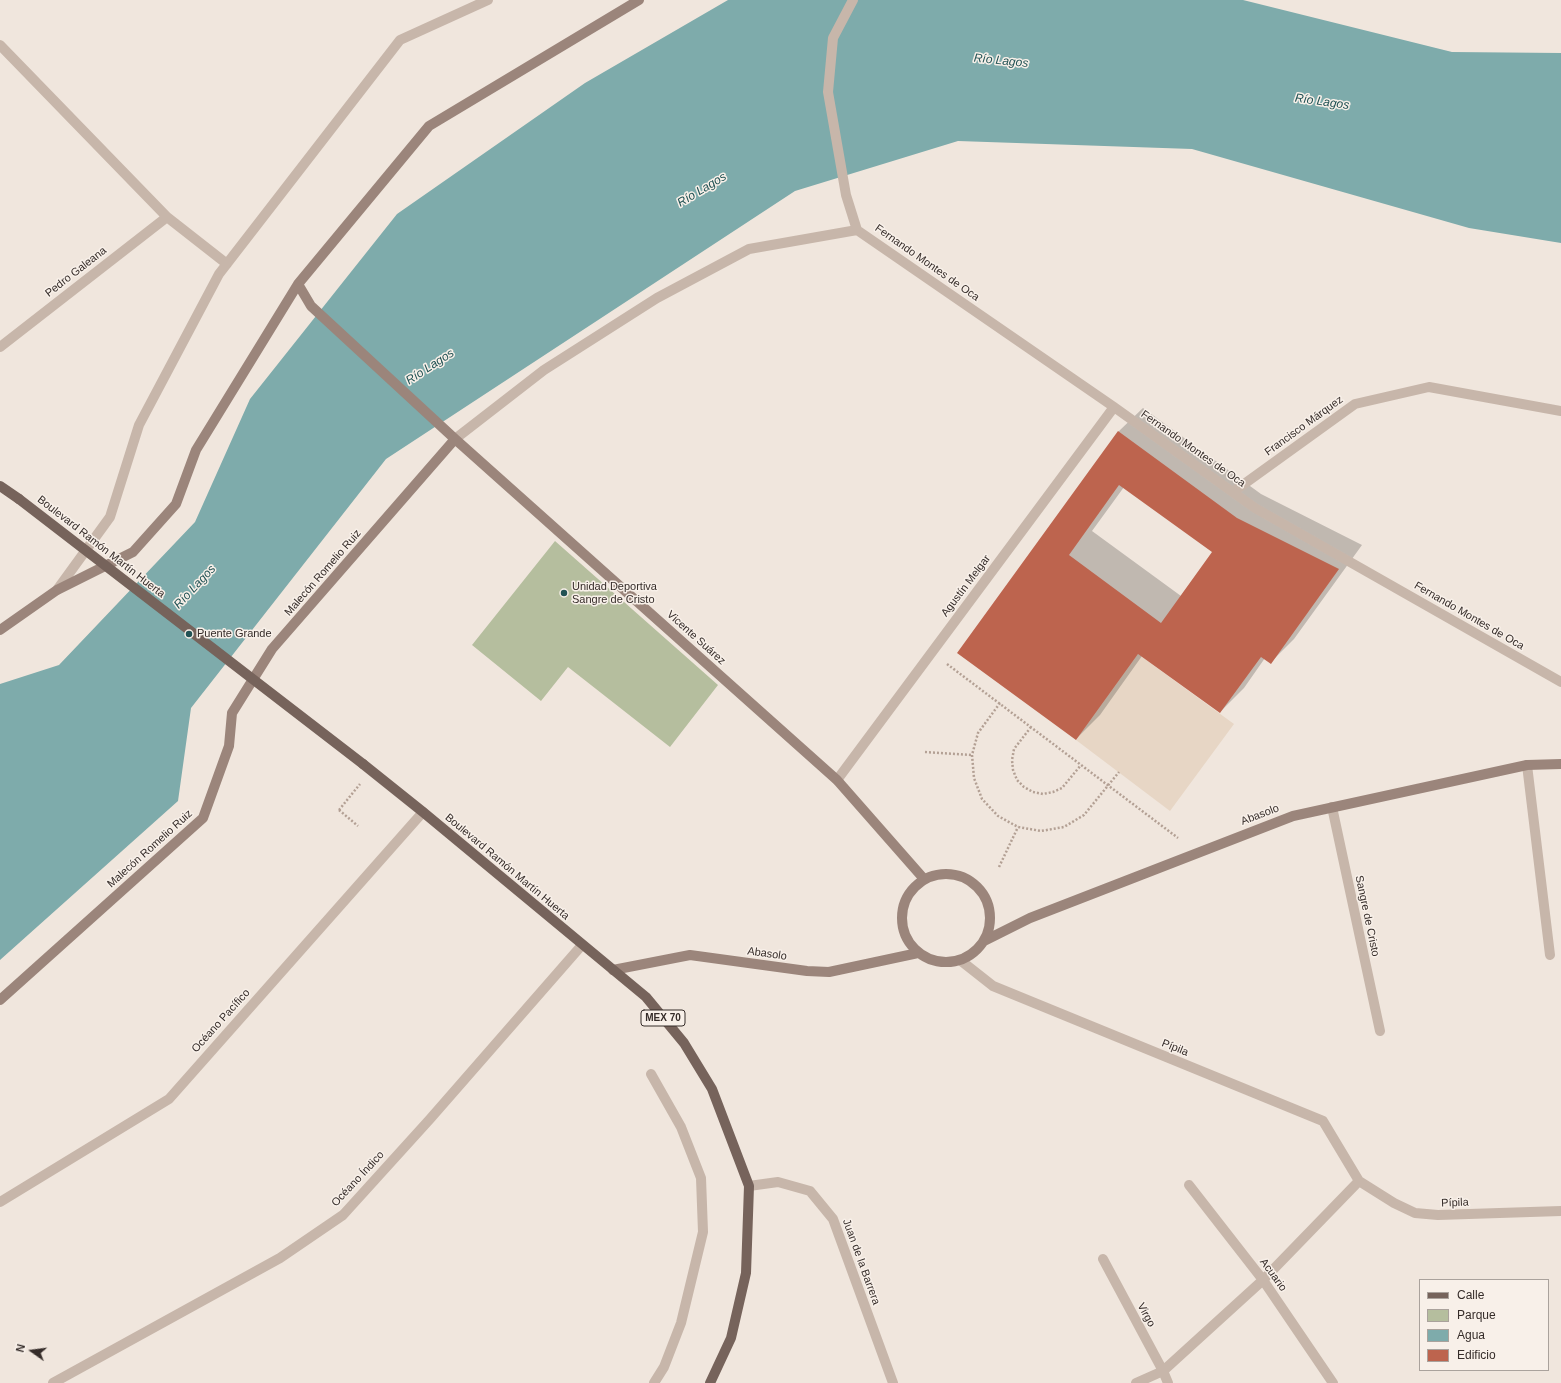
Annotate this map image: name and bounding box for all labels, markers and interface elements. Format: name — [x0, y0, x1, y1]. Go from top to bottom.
water label: Río Lagos — [973, 51, 1029, 71]
water label: Río Lagos — [1294, 91, 1350, 113]
water label: Río Lagos — [675, 170, 729, 210]
street label: Fernando Montes de Oca — [872, 222, 982, 304]
street label: Pedro Galeana — [43, 244, 109, 300]
water label: Río Lagos — [403, 346, 457, 388]
street label: Francisco Márquez — [1262, 393, 1346, 459]
street label: Fernando Montes de Oca — [1138, 408, 1248, 490]
street label: Boulevard Ramón Martín Huerta — [35, 493, 167, 601]
street label: Malecón Romelio Ruiz — [282, 527, 364, 619]
street label: Agustín Melgar — [938, 552, 994, 620]
water label: Río Lagos — [171, 562, 219, 612]
street label: Fernando Montes de Oca — [1412, 579, 1526, 653]
place label: Unidad Deportiva Sangre de Cristo — [572, 580, 657, 606]
marker: Unidad Deportiva Sangre de Cristo — [559, 588, 569, 598]
street label: Vicente Suárez — [664, 608, 728, 668]
place label: Puente Grande — [197, 627, 272, 641]
marker: Puente Grande — [184, 629, 194, 639]
street label: Abasolo — [1239, 802, 1281, 828]
street label: Malecón Romelio Ruiz — [105, 807, 195, 891]
street label: Boulevard Ramón Martín Huerta — [442, 811, 572, 923]
street label: Sangre de Cristo — [1352, 874, 1382, 958]
street label: Abasolo — [746, 945, 788, 963]
street label: Océano Pacífico — [189, 987, 253, 1055]
road number: MEX 70 — [641, 1010, 685, 1026]
street label: Pípila — [1160, 1037, 1190, 1059]
street label: Océano Índico — [329, 1149, 387, 1209]
street label: Pípila — [1441, 1196, 1469, 1210]
street label: Juan de la Barrera — [839, 1217, 883, 1307]
street label: Acuario — [1257, 1256, 1289, 1294]
legend — [1419, 1279, 1549, 1371]
text: Calle — [1457, 1288, 1484, 1302]
street label: Virgo — [1134, 1301, 1158, 1329]
text: Parque — [1457, 1308, 1496, 1322]
text: Agua — [1457, 1328, 1485, 1342]
north arrow — [12, 1331, 52, 1371]
text: N — [14, 1343, 27, 1353]
text: Edificio — [1457, 1348, 1496, 1362]

